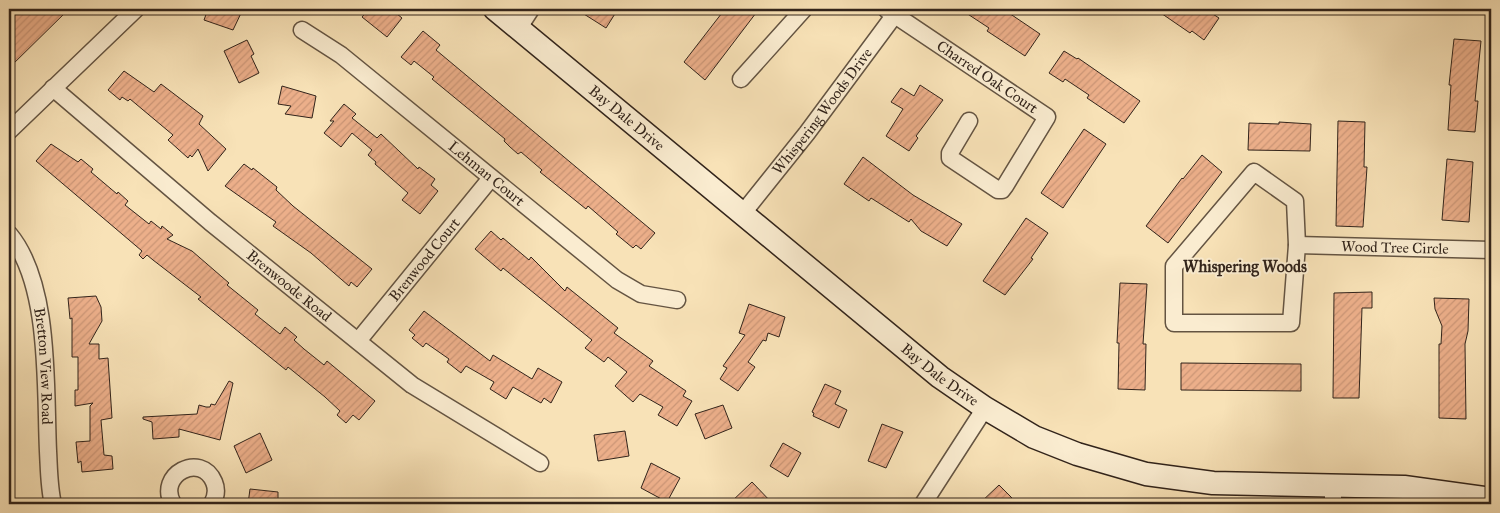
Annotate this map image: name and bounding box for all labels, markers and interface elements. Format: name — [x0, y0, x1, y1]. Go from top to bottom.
street label: Charred Oak Court — [933, 37, 1042, 118]
street label: Whispering Woods Drive — [768, 44, 876, 178]
street label: Bay Dale Drive — [585, 81, 668, 154]
street label: Lehman Court — [445, 137, 529, 210]
street label: Brenwood Court — [385, 214, 464, 305]
street label: Wood Tree Circle — [1341, 237, 1449, 258]
street label: Brenwoode Road — [243, 246, 335, 326]
district label: Whispering Woods — [1183, 257, 1307, 277]
street label: Bretton View Road — [30, 306, 56, 425]
street label: Bay Dale Drive — [897, 340, 982, 410]

